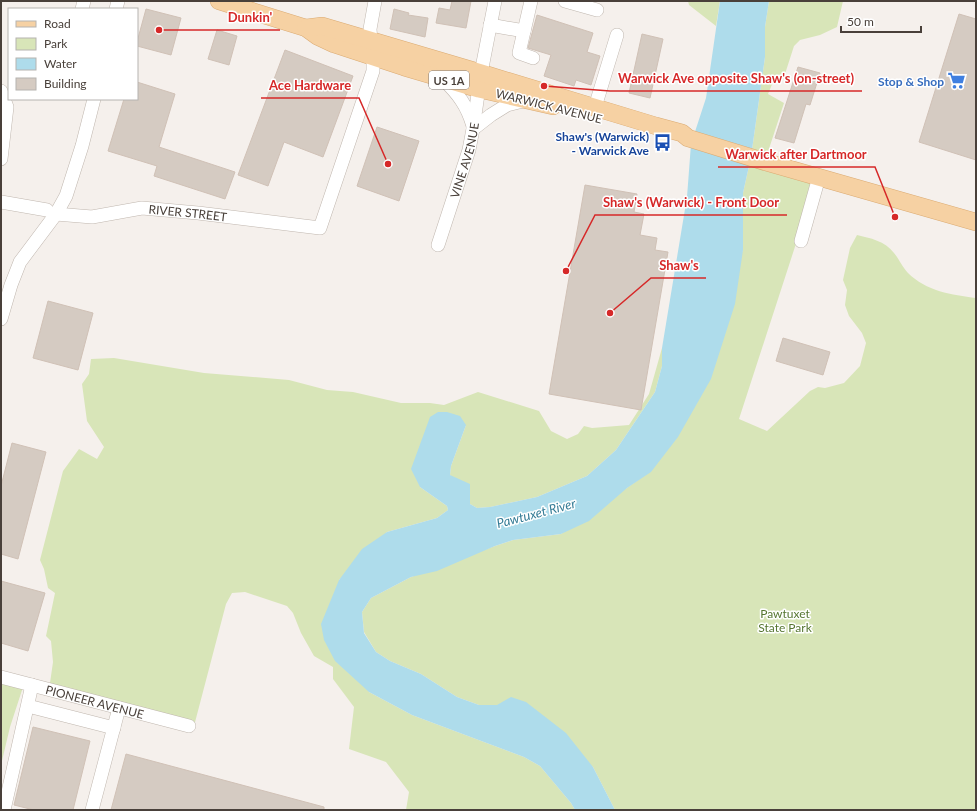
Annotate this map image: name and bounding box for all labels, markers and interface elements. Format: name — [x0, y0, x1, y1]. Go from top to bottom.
callout: Dunkin' — [220, 5, 280, 30]
legend — [8, 8, 138, 100]
scale bar — [841, 8, 921, 34]
text: Dunkin' — [228, 9, 273, 25]
text: 50 m — [847, 14, 874, 29]
text: Road — [44, 16, 71, 31]
text: Park — [44, 36, 68, 51]
text: Water — [44, 56, 77, 71]
callout: Warwick Ave opposite Shaw's (on-street) — [610, 66, 862, 91]
text: Warwick Ave opposite Shaw's (on-street) — [618, 70, 854, 86]
road number: US 1A — [429, 71, 469, 89]
supermarket icon: Stop & Shop — [947, 71, 967, 91]
callout: Ace Hardware — [261, 73, 359, 98]
place label: Stop & Shop — [878, 74, 944, 89]
text: Building — [44, 76, 87, 91]
text: Ace Hardware — [268, 77, 351, 93]
street label: WARWICK AVENUE — [494, 86, 604, 127]
street label: VINE AVENUE — [446, 121, 481, 200]
place label: Shaw's (Warwick) - Warwick Ave — [556, 129, 650, 158]
bus stop icon: Shaw's (Warwick) - Warwick Ave — [652, 133, 672, 153]
callout: Warwick after Dartmoor — [718, 142, 875, 167]
text: Warwick after Dartmoor — [725, 146, 867, 162]
callout: Shaw's (Warwick) - Front Door — [595, 190, 787, 215]
text: Shaw's (Warwick) - Front Door — [603, 194, 779, 210]
street label: RIVER STREET — [148, 201, 228, 224]
callout: Shaw's — [651, 253, 706, 278]
text: Shaw's — [659, 257, 699, 273]
water label: Pawtuxet River — [495, 495, 578, 531]
park label: Pawtuxet State Park — [758, 606, 813, 635]
street label: PIONEER AVENUE — [44, 681, 146, 721]

